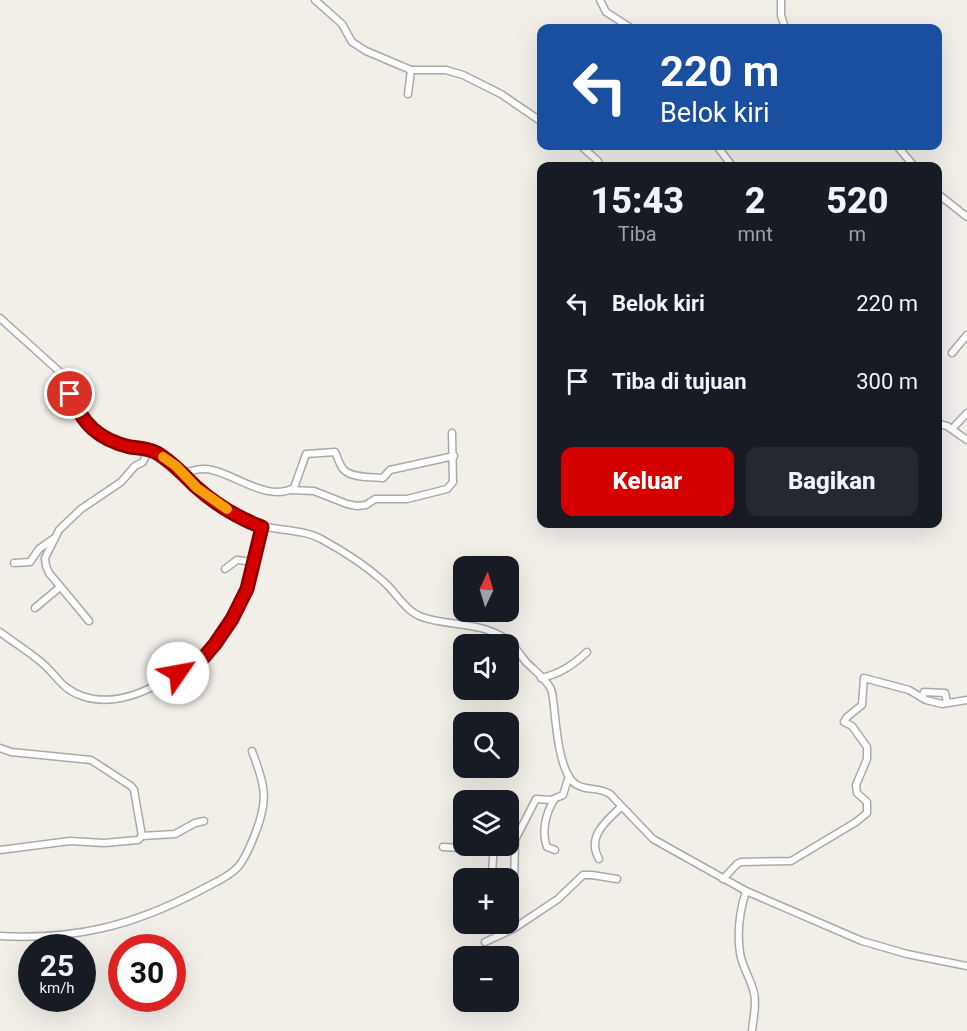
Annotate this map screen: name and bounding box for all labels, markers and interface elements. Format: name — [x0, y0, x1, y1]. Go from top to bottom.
text: 220 m — [660, 47, 779, 96]
icon: left — [561, 48, 639, 126]
text: Belok kiri — [660, 97, 769, 129]
text: 15:43 — [591, 180, 684, 222]
text: 2 — [745, 180, 766, 222]
text: 520 — [826, 180, 888, 222]
text: Tiba — [618, 222, 657, 246]
text: mnt — [738, 222, 773, 246]
text: m — [849, 222, 866, 246]
icon: left — [561, 287, 594, 320]
text: Belok kiri — [612, 291, 705, 316]
text: 220 m — [856, 291, 918, 316]
icon: arrive — [561, 365, 594, 398]
pin — [44, 368, 95, 419]
text: Tiba di tujuan — [612, 369, 747, 394]
text: 300 m — [856, 369, 918, 394]
icon: arrive — [53, 377, 86, 410]
button: Keluar — [561, 447, 734, 516]
button: Bagikan — [746, 447, 918, 516]
north arrow — [453, 556, 519, 622]
map controls — [453, 556, 519, 1012]
button: sound — [453, 634, 519, 700]
position arrow — [146, 641, 210, 705]
button: search — [453, 712, 519, 778]
button: layers — [453, 790, 519, 856]
button: + — [453, 868, 519, 934]
speed limit sign: 30 — [108, 934, 186, 1012]
button: − — [453, 946, 519, 1012]
text: 25 — [40, 948, 74, 983]
text: km/h — [39, 979, 75, 997]

